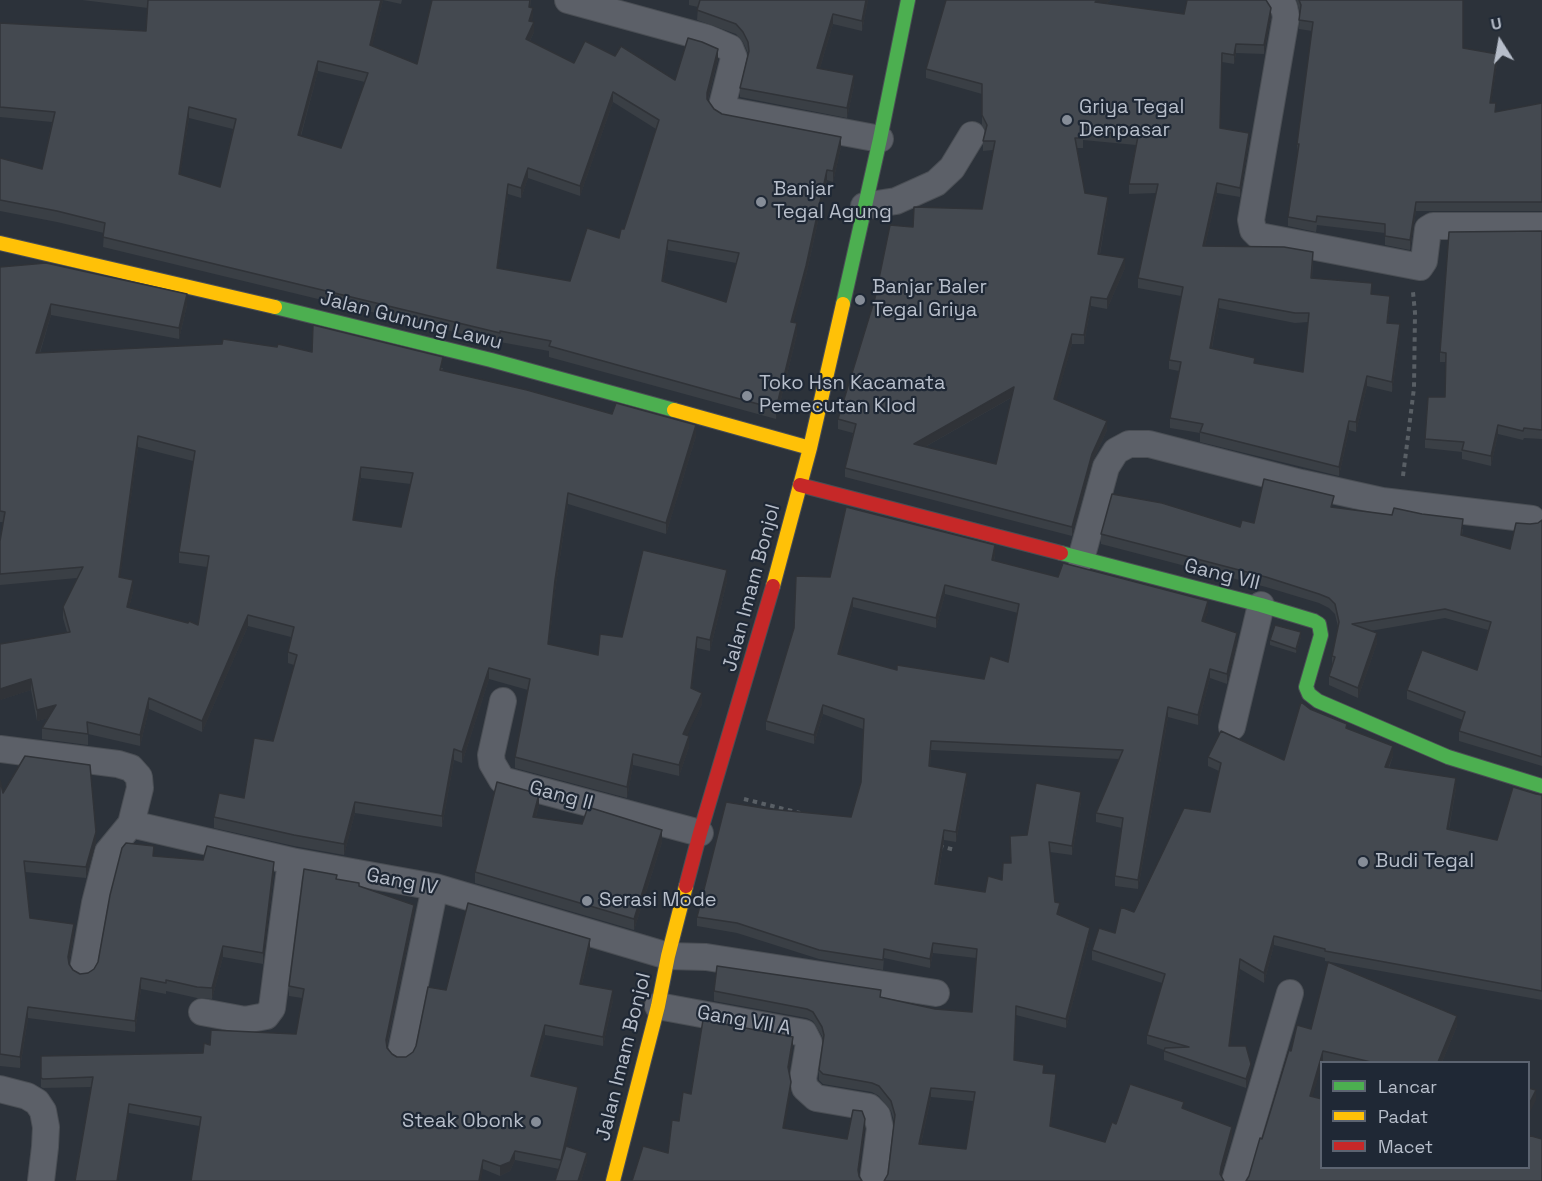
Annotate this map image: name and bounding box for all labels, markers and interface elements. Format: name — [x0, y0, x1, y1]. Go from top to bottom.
north arrow — [1470, 12, 1530, 72]
text: U — [1489, 13, 1504, 35]
place label: Griya Tegal Denpasar — [1079, 96, 1184, 143]
marker: Griya Tegal Denpasar — [1060, 113, 1074, 127]
place label: Banjar Tegal Agung — [773, 178, 892, 225]
marker: Banjar Tegal Agung — [754, 195, 768, 209]
place label: Banjar Baler Tegal Griya — [872, 276, 987, 323]
street label: Jalan Gunung Lawu — [317, 287, 505, 355]
marker: Banjar Baler Tegal Griya — [853, 293, 867, 307]
place label: Toko Hsn Kacamata Pemecutan Klod — [759, 372, 946, 419]
marker: Toko Hsn Kacamata Pemecutan Klod — [740, 389, 754, 403]
street label: Jalan Imam Bonjol — [718, 502, 786, 674]
street label: Gang VII — [1182, 554, 1262, 596]
street label: Gang II — [527, 776, 595, 816]
place label: Budi Tegal — [1375, 850, 1474, 874]
marker: Budi Tegal — [1356, 855, 1370, 869]
street label: Gang IV — [364, 863, 440, 901]
place label: Serasi Mode — [599, 889, 717, 913]
marker: Serasi Mode — [580, 894, 594, 908]
street label: Jalan Imam Bonjol — [591, 970, 657, 1144]
street label: Gang VII A — [695, 1001, 793, 1041]
legend — [1320, 1061, 1530, 1169]
text: Lancar — [1378, 1075, 1437, 1098]
text: Padat — [1378, 1105, 1428, 1128]
place label: Steak Obonk — [402, 1110, 524, 1134]
marker: Steak Obonk — [529, 1115, 543, 1129]
text: Macet — [1378, 1135, 1433, 1158]

